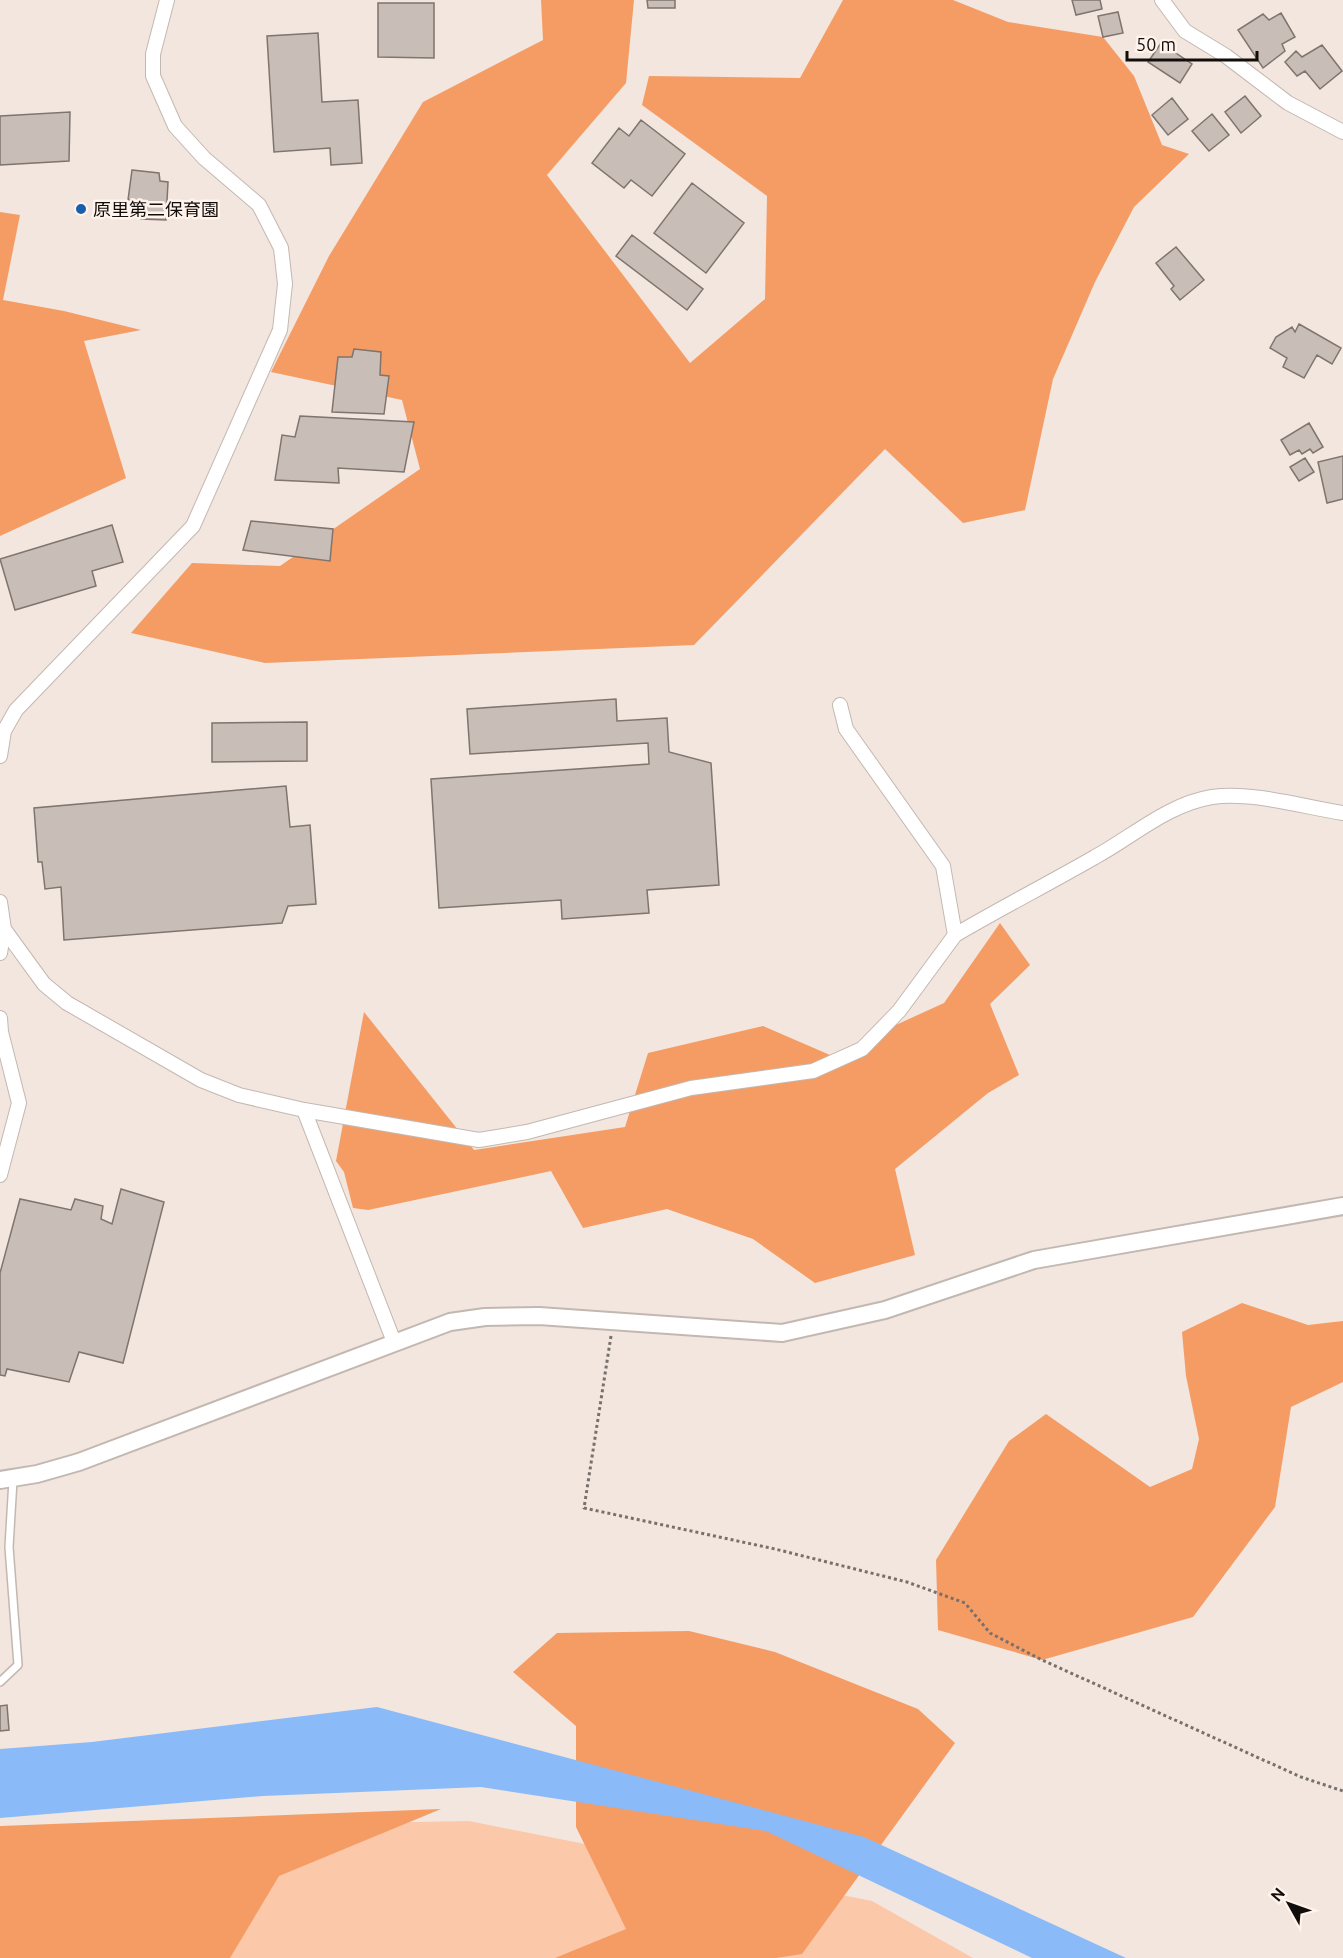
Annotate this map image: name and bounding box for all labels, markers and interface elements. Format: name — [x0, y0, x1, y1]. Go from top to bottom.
scale bar — [1127, 24, 1258, 62]
text: 50 m — [1136, 34, 1176, 54]
place label: 原里第二保育園 — [93, 199, 219, 219]
marker: 原里第二保育園 — [74, 202, 88, 216]
north arrow — [1259, 1874, 1319, 1934]
text: N — [1267, 1884, 1288, 1905]

